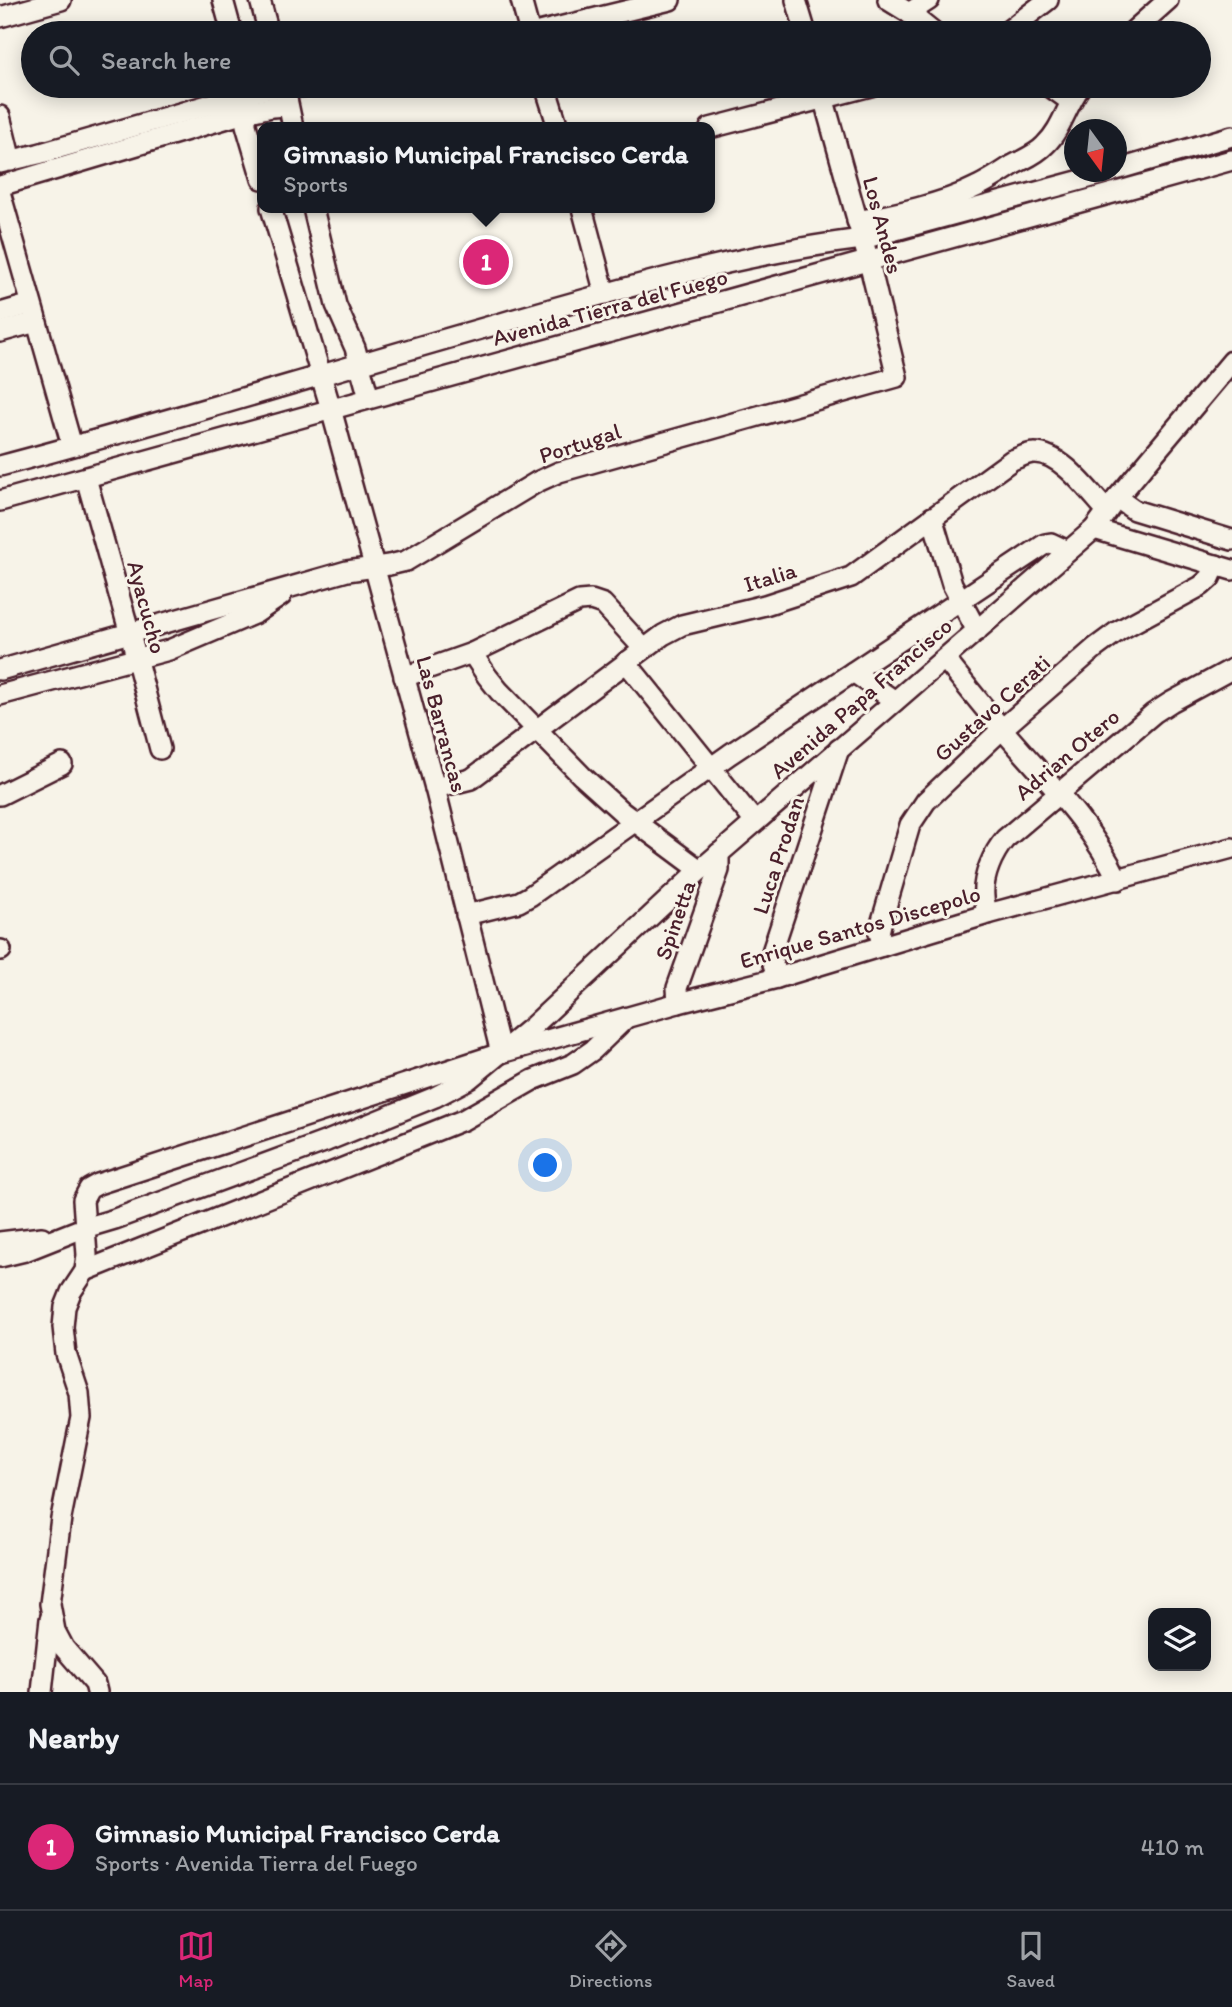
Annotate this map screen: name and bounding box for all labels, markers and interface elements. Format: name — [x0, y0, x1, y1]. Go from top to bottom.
search box — [21, 21, 1211, 98]
icon: search — [45, 41, 83, 79]
text: Search here — [101, 44, 231, 76]
north arrow — [1064, 119, 1127, 182]
popup — [257, 122, 715, 213]
text: Gimnasio Municipal Francisco Cerda — [284, 138, 688, 170]
text: Sports — [284, 170, 348, 198]
street label: Los Andes — [857, 173, 909, 277]
pin: 1 — [463, 236, 509, 288]
street label: Avenida Tierra del Fuego — [489, 262, 731, 352]
street label: Portugal — [535, 416, 625, 469]
street label: Italia — [740, 556, 800, 598]
street label: Ayacucho — [121, 558, 173, 656]
street label: Avenida Papa Francisco — [764, 611, 958, 785]
street label: Gustavo Cerati — [928, 648, 1056, 768]
street label: Las Barrancas — [410, 653, 474, 795]
street label: Adrian Otero — [1009, 702, 1125, 806]
street label: Luca Prodan — [746, 792, 810, 918]
street label: Spinetta — [648, 876, 702, 964]
street label: Enrique Santos Discepolo — [736, 879, 984, 975]
your location — [528, 1148, 562, 1182]
map controls — [1148, 1608, 1211, 1671]
button: layers — [1148, 1608, 1211, 1671]
text: Nearby — [28, 1719, 119, 1756]
text: Gimnasio Municipal Francisco Cerda — [95, 1817, 500, 1849]
text: 1 — [46, 1833, 56, 1861]
text: 410 m — [1141, 1833, 1204, 1861]
text: Sports · Avenida Tierra del Fuego — [95, 1849, 418, 1877]
tab: Map — [177, 1927, 215, 1992]
tab: Directions — [569, 1927, 653, 1992]
tab: Saved — [1007, 1927, 1055, 1992]

